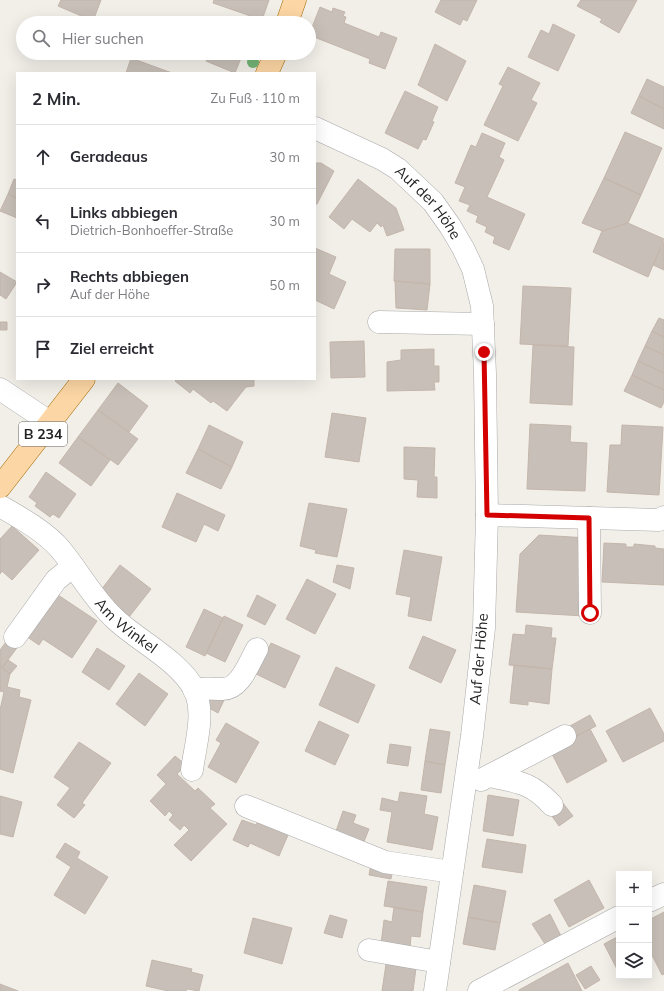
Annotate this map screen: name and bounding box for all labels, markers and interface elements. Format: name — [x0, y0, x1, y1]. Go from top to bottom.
search box — [16, 16, 316, 60]
icon: search — [30, 27, 52, 49]
text: Hier suchen — [62, 29, 144, 48]
text: 2 Min. — [32, 88, 81, 109]
text: Zu Fuß · 110 m — [211, 90, 300, 106]
icon: ahead — [32, 146, 54, 168]
text: Geradeaus — [70, 147, 148, 166]
text: 30 m — [270, 149, 300, 165]
street label: Auf der Höhe — [391, 161, 466, 243]
text: Links abbiegen — [70, 203, 178, 222]
icon: left — [32, 210, 54, 232]
text: 30 m — [270, 213, 300, 229]
text: Dietrich-Bonhoeffer-Straße — [70, 222, 233, 238]
text: Rechts abbiegen — [70, 267, 189, 286]
icon: right — [32, 274, 54, 296]
text: 50 m — [270, 277, 300, 293]
text: Auf der Höhe — [70, 286, 150, 302]
icon: arrive — [32, 338, 54, 360]
text: Ziel erreicht — [70, 339, 154, 358]
route end — [475, 343, 493, 361]
road number: B 234 — [19, 422, 67, 446]
street label: Am Winkel — [91, 594, 161, 657]
route start — [581, 604, 599, 622]
street label: Auf der Höhe — [465, 612, 492, 706]
map controls — [616, 871, 652, 979]
button: + — [616, 871, 652, 907]
button: − — [616, 907, 652, 943]
button: layers — [616, 943, 652, 979]

